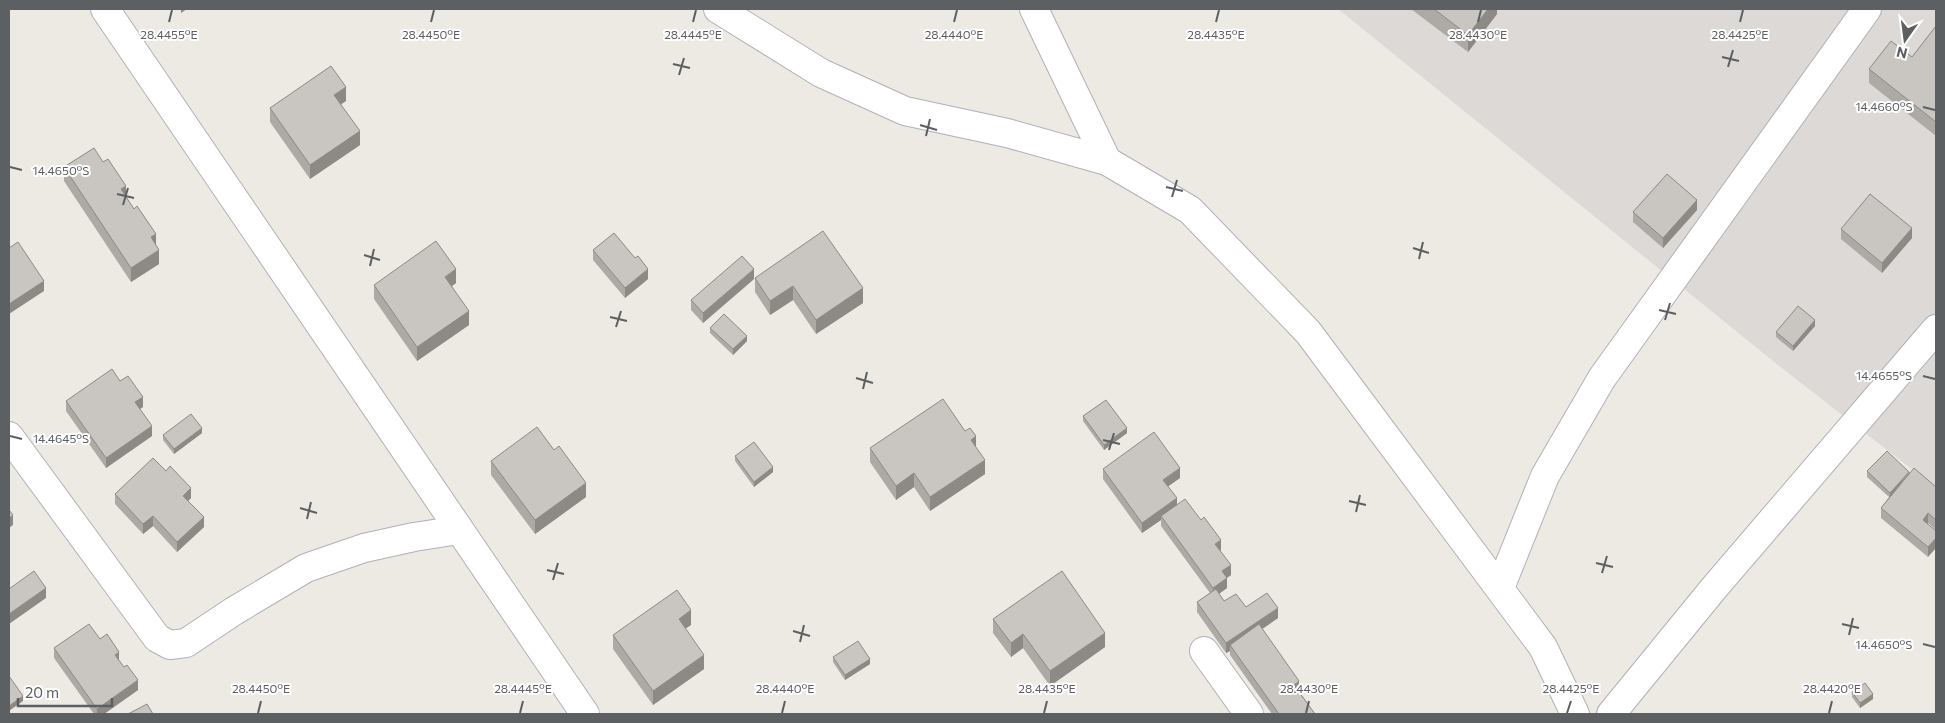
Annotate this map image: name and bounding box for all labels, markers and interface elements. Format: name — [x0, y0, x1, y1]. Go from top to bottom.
north arrow — [1880, 15, 1930, 65]
text: 28.4455°E — [140, 27, 198, 41]
text: 28.4450°E — [402, 27, 460, 41]
text: 28.4445°E — [664, 27, 722, 41]
text: 28.4440°E — [925, 27, 983, 41]
text: 28.4435°E — [1187, 27, 1245, 41]
text: 28.4430°E — [1449, 27, 1507, 41]
text: 28.4425°E — [1712, 27, 1768, 41]
text: N — [1895, 44, 1909, 63]
text: 14.4660°S — [1855, 99, 1913, 113]
text: 14.4650°S — [33, 163, 89, 177]
text: 14.4655°S — [1856, 368, 1912, 382]
text: 14.4645°S — [33, 431, 89, 445]
text: 14.4650°S — [1856, 637, 1912, 651]
scale bar — [18, 676, 111, 708]
text: 28.4450°E — [232, 681, 290, 695]
text: 28.4445°E — [494, 681, 552, 695]
text: 28.4440°E — [756, 681, 814, 695]
text: 28.4435°E — [1018, 681, 1076, 695]
text: 28.4430°E — [1280, 681, 1338, 695]
text: 28.4425°E — [1543, 681, 1599, 695]
text: 28.4420°E — [1803, 681, 1861, 695]
text: 20 m — [25, 683, 59, 701]

